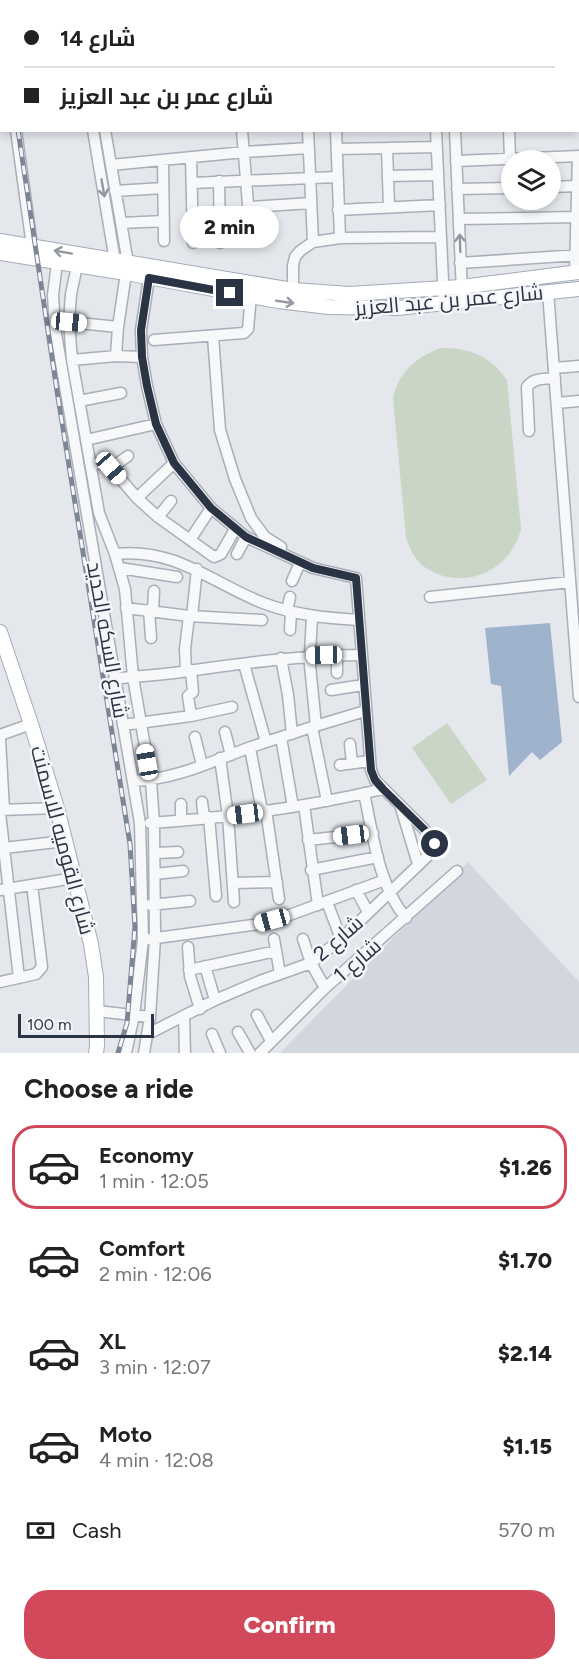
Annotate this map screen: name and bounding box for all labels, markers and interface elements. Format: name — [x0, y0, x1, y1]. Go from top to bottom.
text: شارع 14 — [60, 25, 136, 52]
text: شارع عمر بن عبد العزيز — [60, 83, 273, 110]
map controls — [501, 150, 561, 210]
button: layers — [501, 150, 561, 210]
one-way arrow — [98, 178, 109, 198]
callout: 2 min — [180, 206, 280, 248]
text: 2 min — [204, 215, 255, 239]
one-way arrow — [454, 233, 465, 253]
one-way arrow — [54, 246, 73, 257]
route end — [216, 279, 243, 306]
street label: شارع عمر بن عبد العزيز — [353, 279, 544, 323]
one-way arrow — [275, 297, 295, 308]
car — [50, 311, 88, 333]
car — [92, 449, 130, 487]
street label: شارع السكه الحديد — [80, 560, 134, 721]
car — [306, 646, 342, 664]
street label: شارع القوميه للاسمنت — [24, 743, 100, 938]
car — [135, 743, 159, 781]
car — [226, 803, 264, 825]
car — [332, 824, 370, 846]
route start — [421, 830, 448, 857]
car — [252, 907, 292, 933]
street label: شارع 2 — [308, 910, 369, 968]
street label: شارع 1 — [328, 933, 387, 989]
scale bar — [18, 1011, 154, 1038]
text: 100 m — [27, 1015, 72, 1034]
text: Choose a ride — [24, 1072, 193, 1105]
icon: car — [27, 1140, 81, 1194]
text: Economy — [99, 1142, 194, 1169]
text: $1.26 — [499, 1154, 552, 1181]
text: 1 min · 12:05 — [99, 1169, 209, 1193]
icon: car — [27, 1233, 81, 1287]
text: Comfort — [99, 1235, 185, 1262]
text: $1.70 — [498, 1247, 552, 1274]
text: 2 min · 12:06 — [99, 1262, 212, 1286]
icon: car — [27, 1326, 81, 1380]
text: XL — [99, 1328, 126, 1355]
text: $2.14 — [498, 1340, 552, 1367]
text: 3 min · 12:07 — [99, 1355, 211, 1379]
icon: car — [27, 1419, 81, 1473]
text: Moto — [99, 1421, 152, 1448]
text: $1.15 — [502, 1433, 552, 1460]
text: 4 min · 12:08 — [99, 1448, 214, 1472]
icon: cash — [24, 1514, 57, 1547]
text: Cash — [72, 1517, 122, 1544]
text: 570 m — [498, 1518, 555, 1542]
button: Confirm — [24, 1590, 555, 1659]

